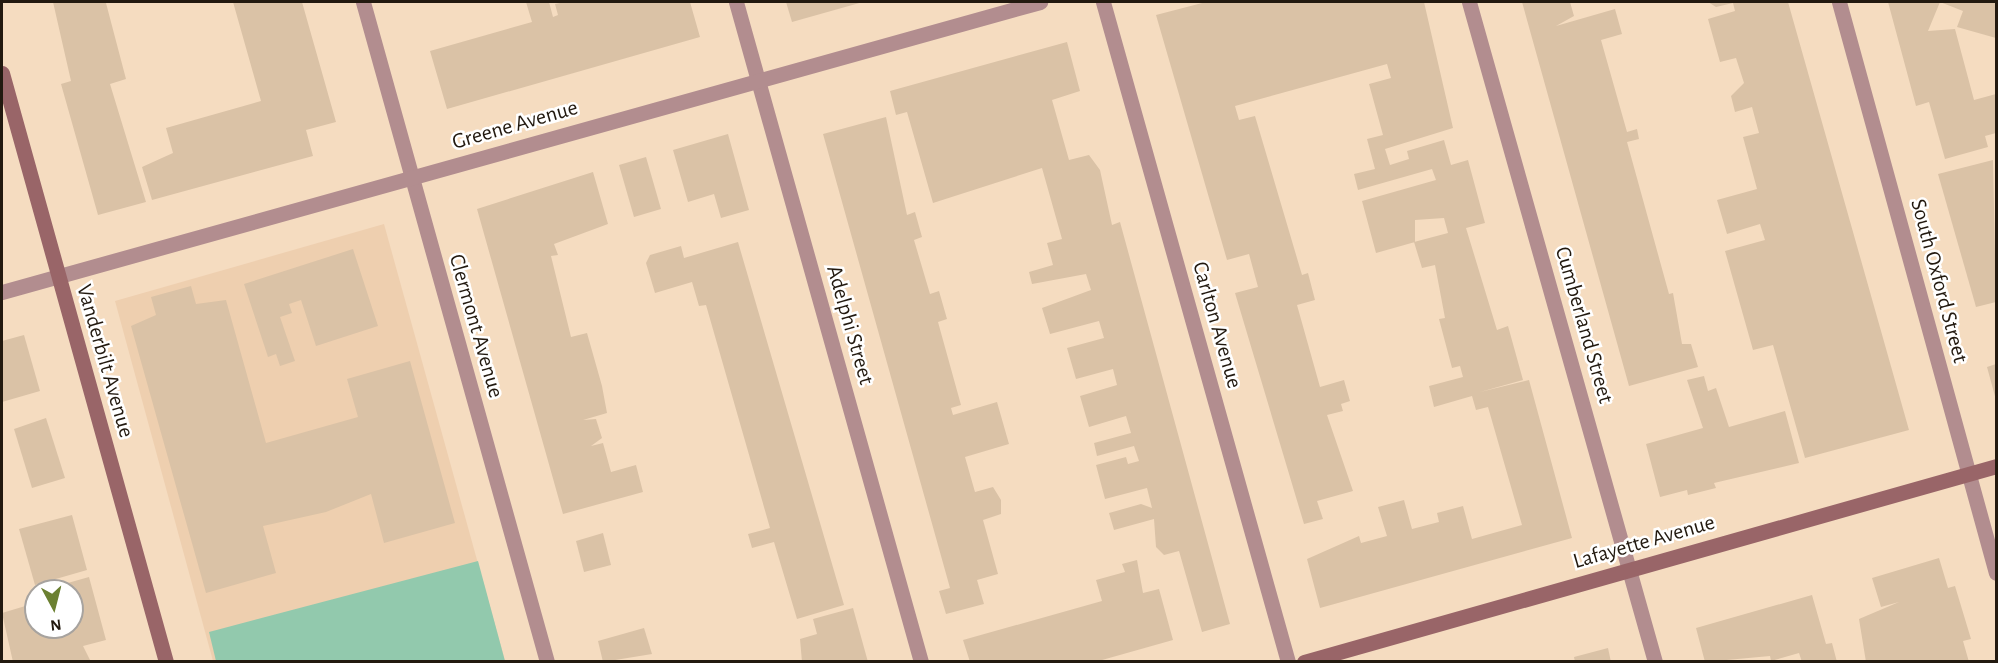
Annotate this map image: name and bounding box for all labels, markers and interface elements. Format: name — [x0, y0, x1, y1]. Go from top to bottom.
street label: Greene Avenue — [449, 94, 581, 156]
street label: South Oxford Street — [1904, 196, 1974, 366]
street label: Cumberland Street — [1549, 244, 1619, 406]
street label: Clermont Avenue — [443, 251, 509, 401]
street label: Carlton Avenue — [1186, 259, 1248, 391]
street label: Adelphi Street — [820, 262, 880, 388]
street label: Vanderbilt Avenue — [71, 281, 139, 441]
street label: Lafayette Avenue — [1570, 509, 1718, 575]
north arrow — [24, 579, 84, 639]
text: N — [49, 616, 62, 633]

